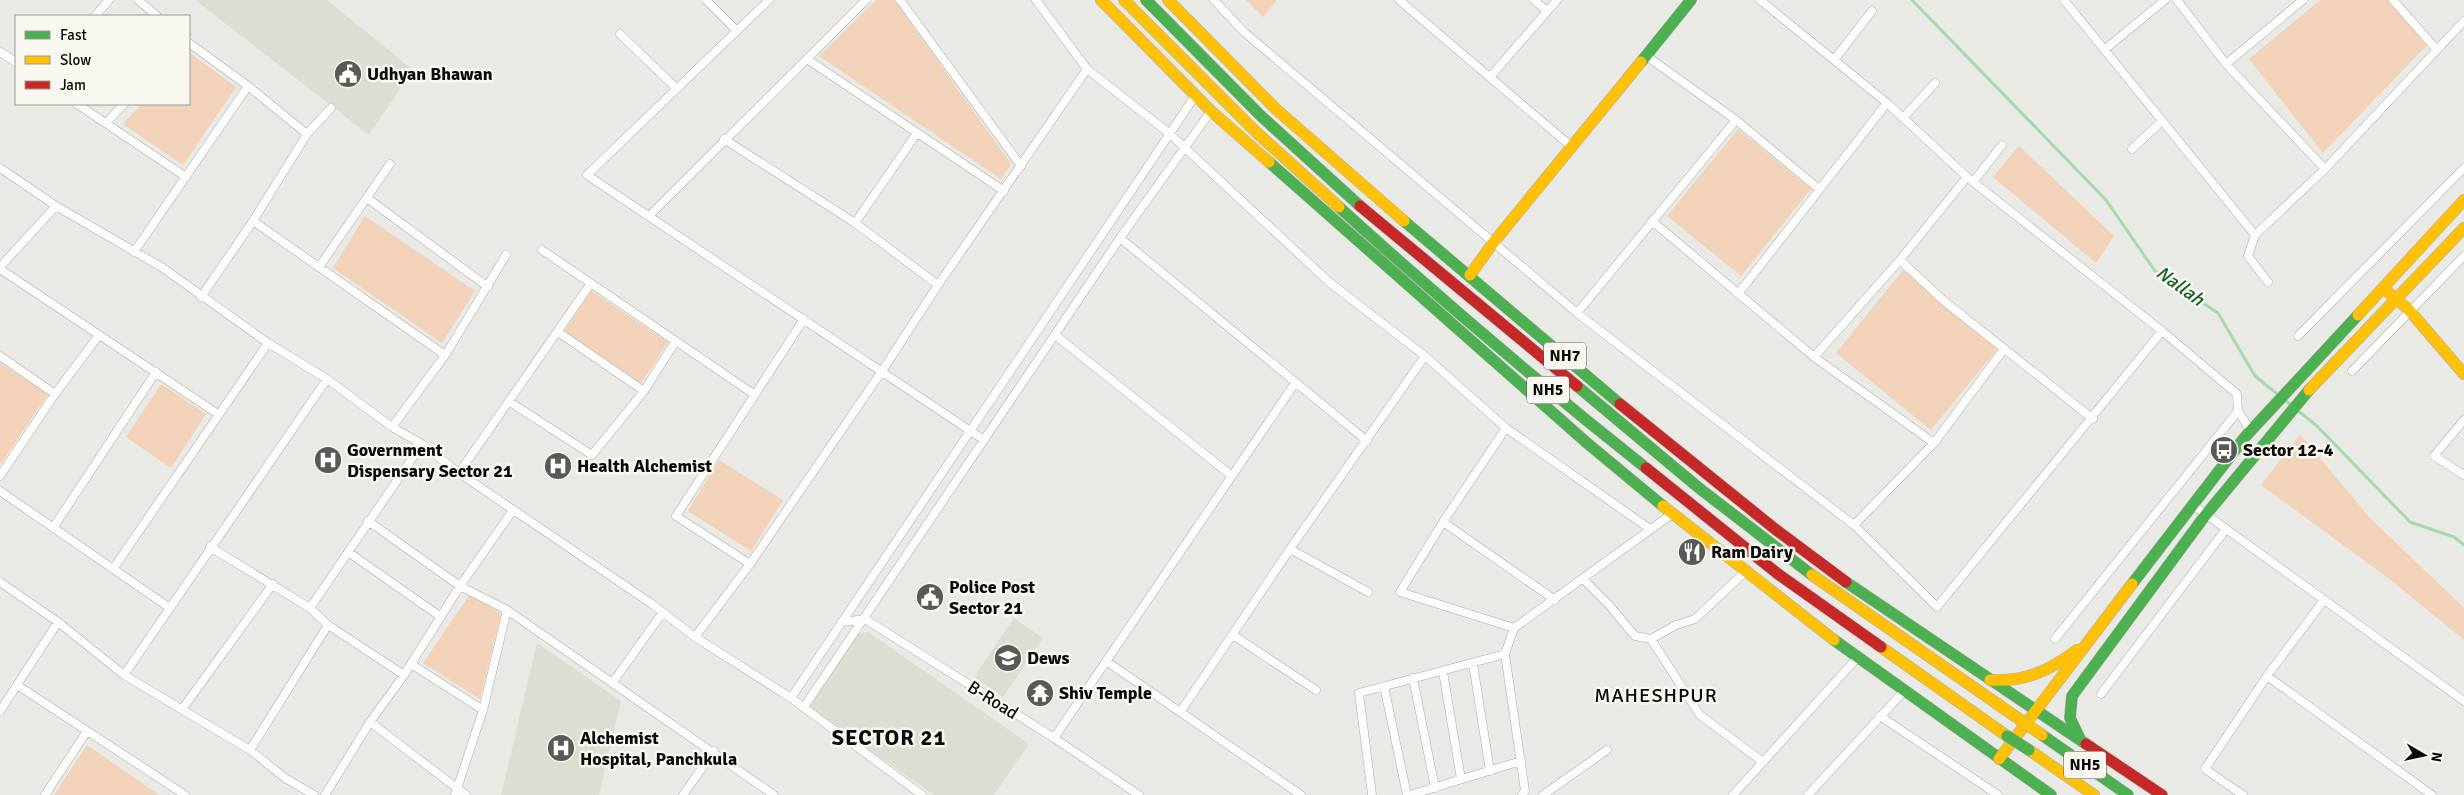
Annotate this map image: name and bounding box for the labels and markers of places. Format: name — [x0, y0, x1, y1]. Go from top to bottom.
public building icon: Udhyan Bhawan — [333, 59, 363, 89]
place label: Udhyan Bhawan — [367, 63, 493, 85]
bus stop icon: Sector 12-4 — [2209, 435, 2239, 465]
place label: Government Dispensary Sector 21 — [347, 439, 513, 482]
place label: Sector 12-4 — [2243, 439, 2334, 461]
hospital icon: Government Dispensary Sector 21 — [313, 445, 343, 475]
hospital icon: Health Alchemist — [543, 451, 573, 481]
place label: Health Alchemist — [577, 455, 712, 477]
restaurant icon: Ram Dairy — [1677, 537, 1707, 567]
place label: Ram Dairy — [1711, 541, 1793, 563]
place label: Police Post Sector 21 — [949, 576, 1035, 619]
public building icon: Police Post Sector 21 — [915, 582, 945, 612]
school or university icon: Dews — [993, 643, 1023, 673]
place label: Dews — [1027, 647, 1069, 669]
temple icon: Shiv Temple — [1025, 678, 1055, 708]
place label: Shiv Temple — [1059, 682, 1152, 704]
place label: Alchemist Hospital, Panchkula — [580, 727, 737, 770]
hospital icon: Alchemist Hospital, Panchkula — [546, 733, 576, 763]

